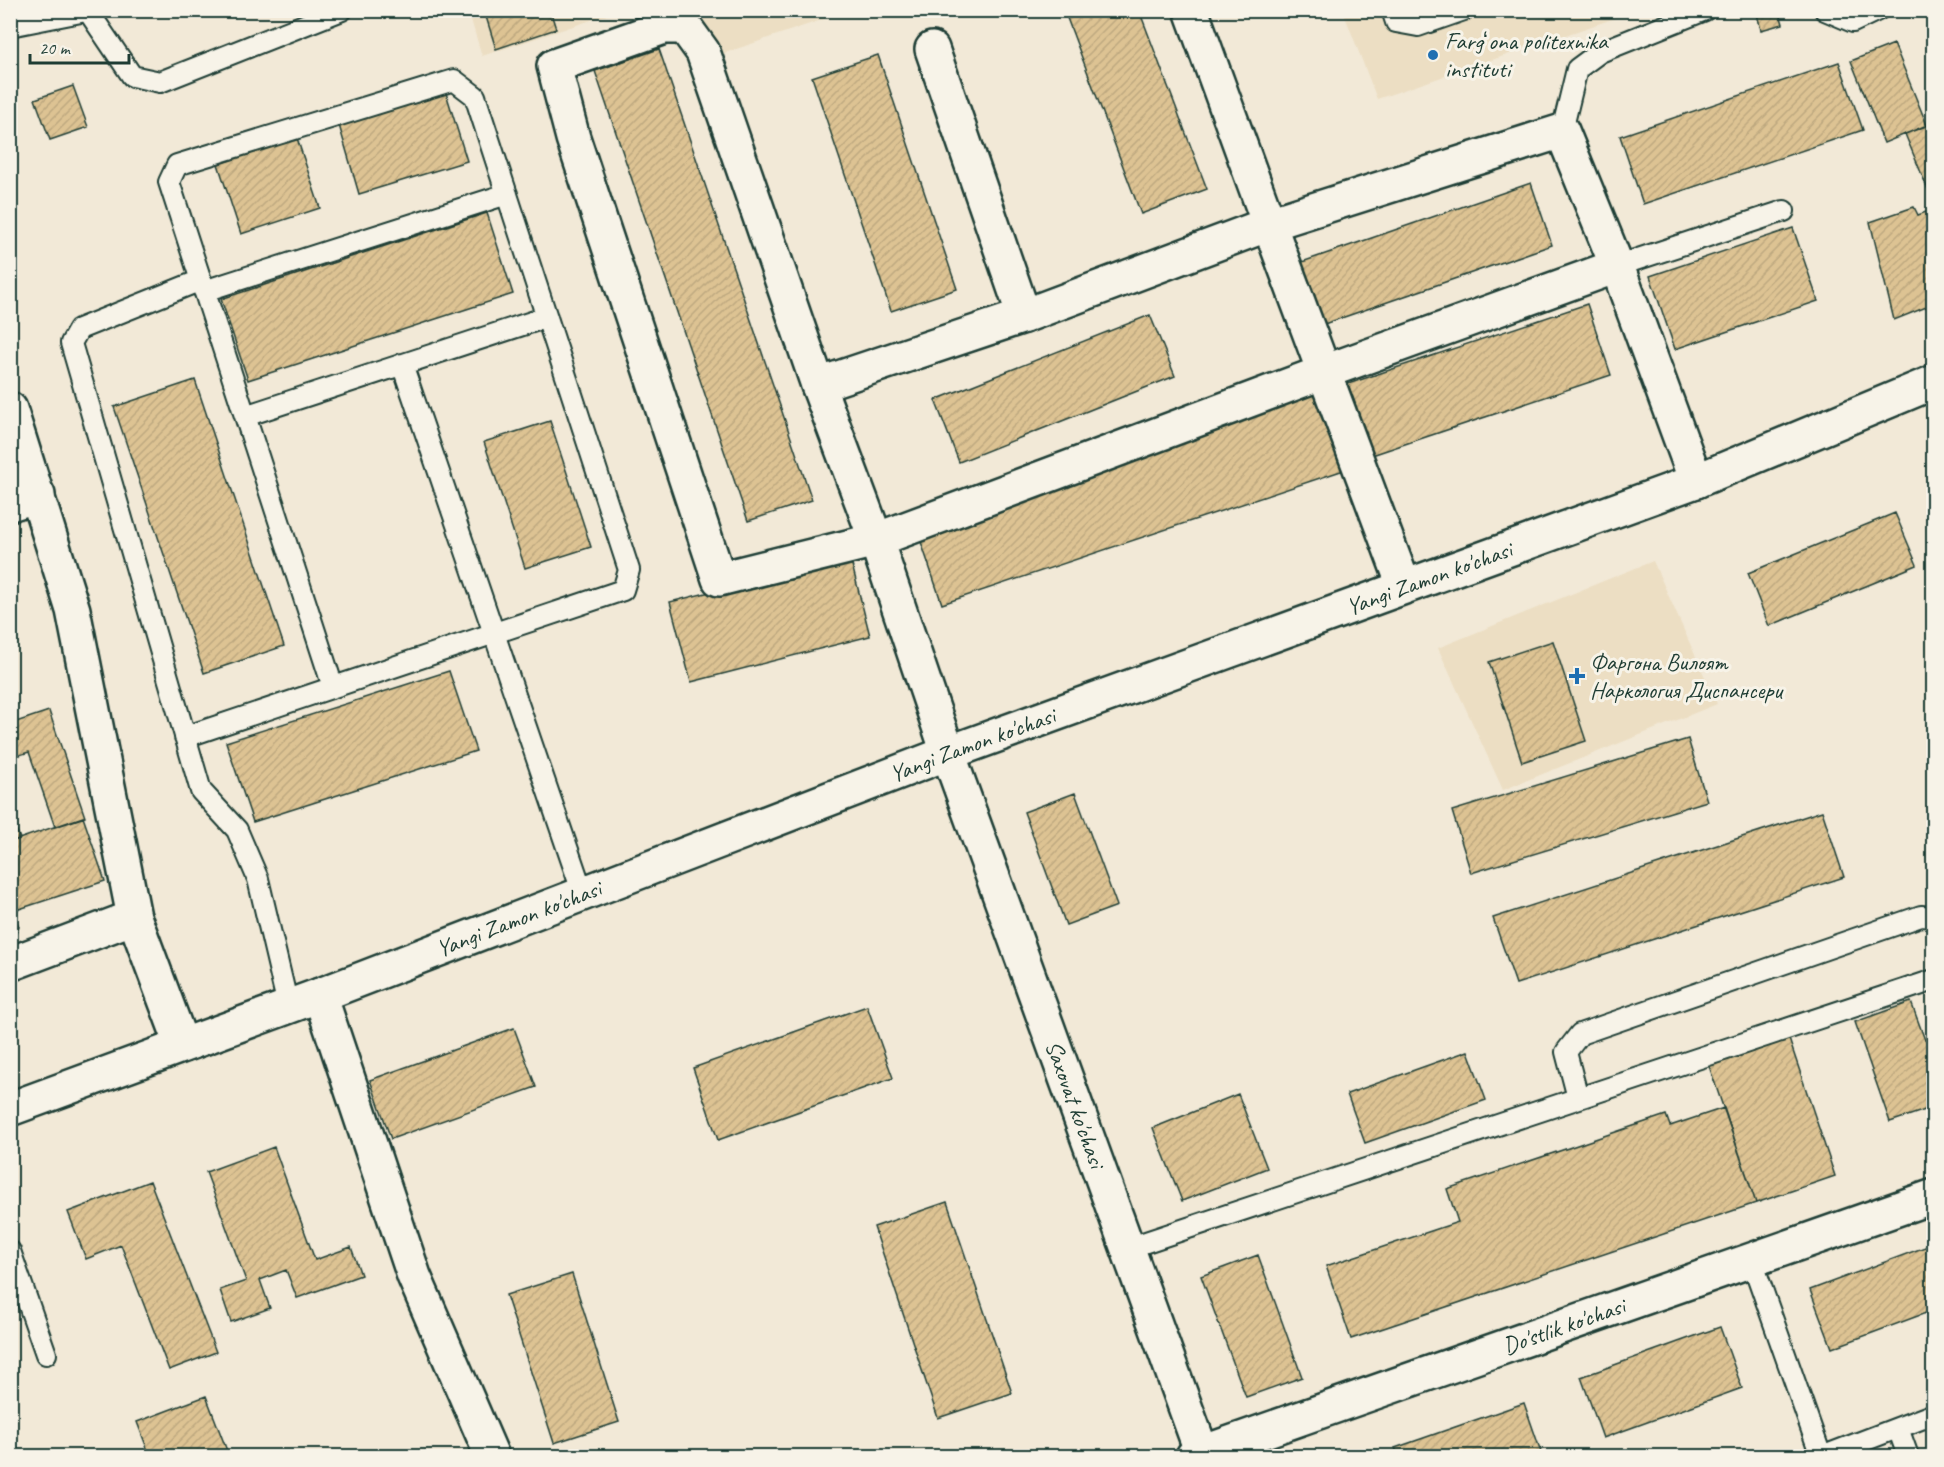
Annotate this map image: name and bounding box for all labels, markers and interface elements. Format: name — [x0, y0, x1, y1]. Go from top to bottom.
place label: Fargʻona politexnika instituti — [1445, 26, 1609, 84]
scale bar — [30, 27, 129, 65]
text: 20 m — [39, 37, 72, 59]
marker: Fargʻona politexnika instituti — [1426, 48, 1440, 62]
street label: Yangi Zamon ko'chasi — [1342, 533, 1518, 622]
place label: Фаргона Вилоят Наркология Диспансери — [1590, 647, 1784, 705]
marker: Фаргона Вилоят Наркология Диспансери — [1568, 667, 1586, 685]
street label: Yangi Zamon ko'chasi — [885, 700, 1061, 789]
street label: Yangi Zamon ko'chasi — [432, 872, 607, 964]
street label: Saxovat ko'chasi — [1039, 1037, 1113, 1174]
street label: Do'stlik ko'chasi — [1499, 1290, 1631, 1361]

